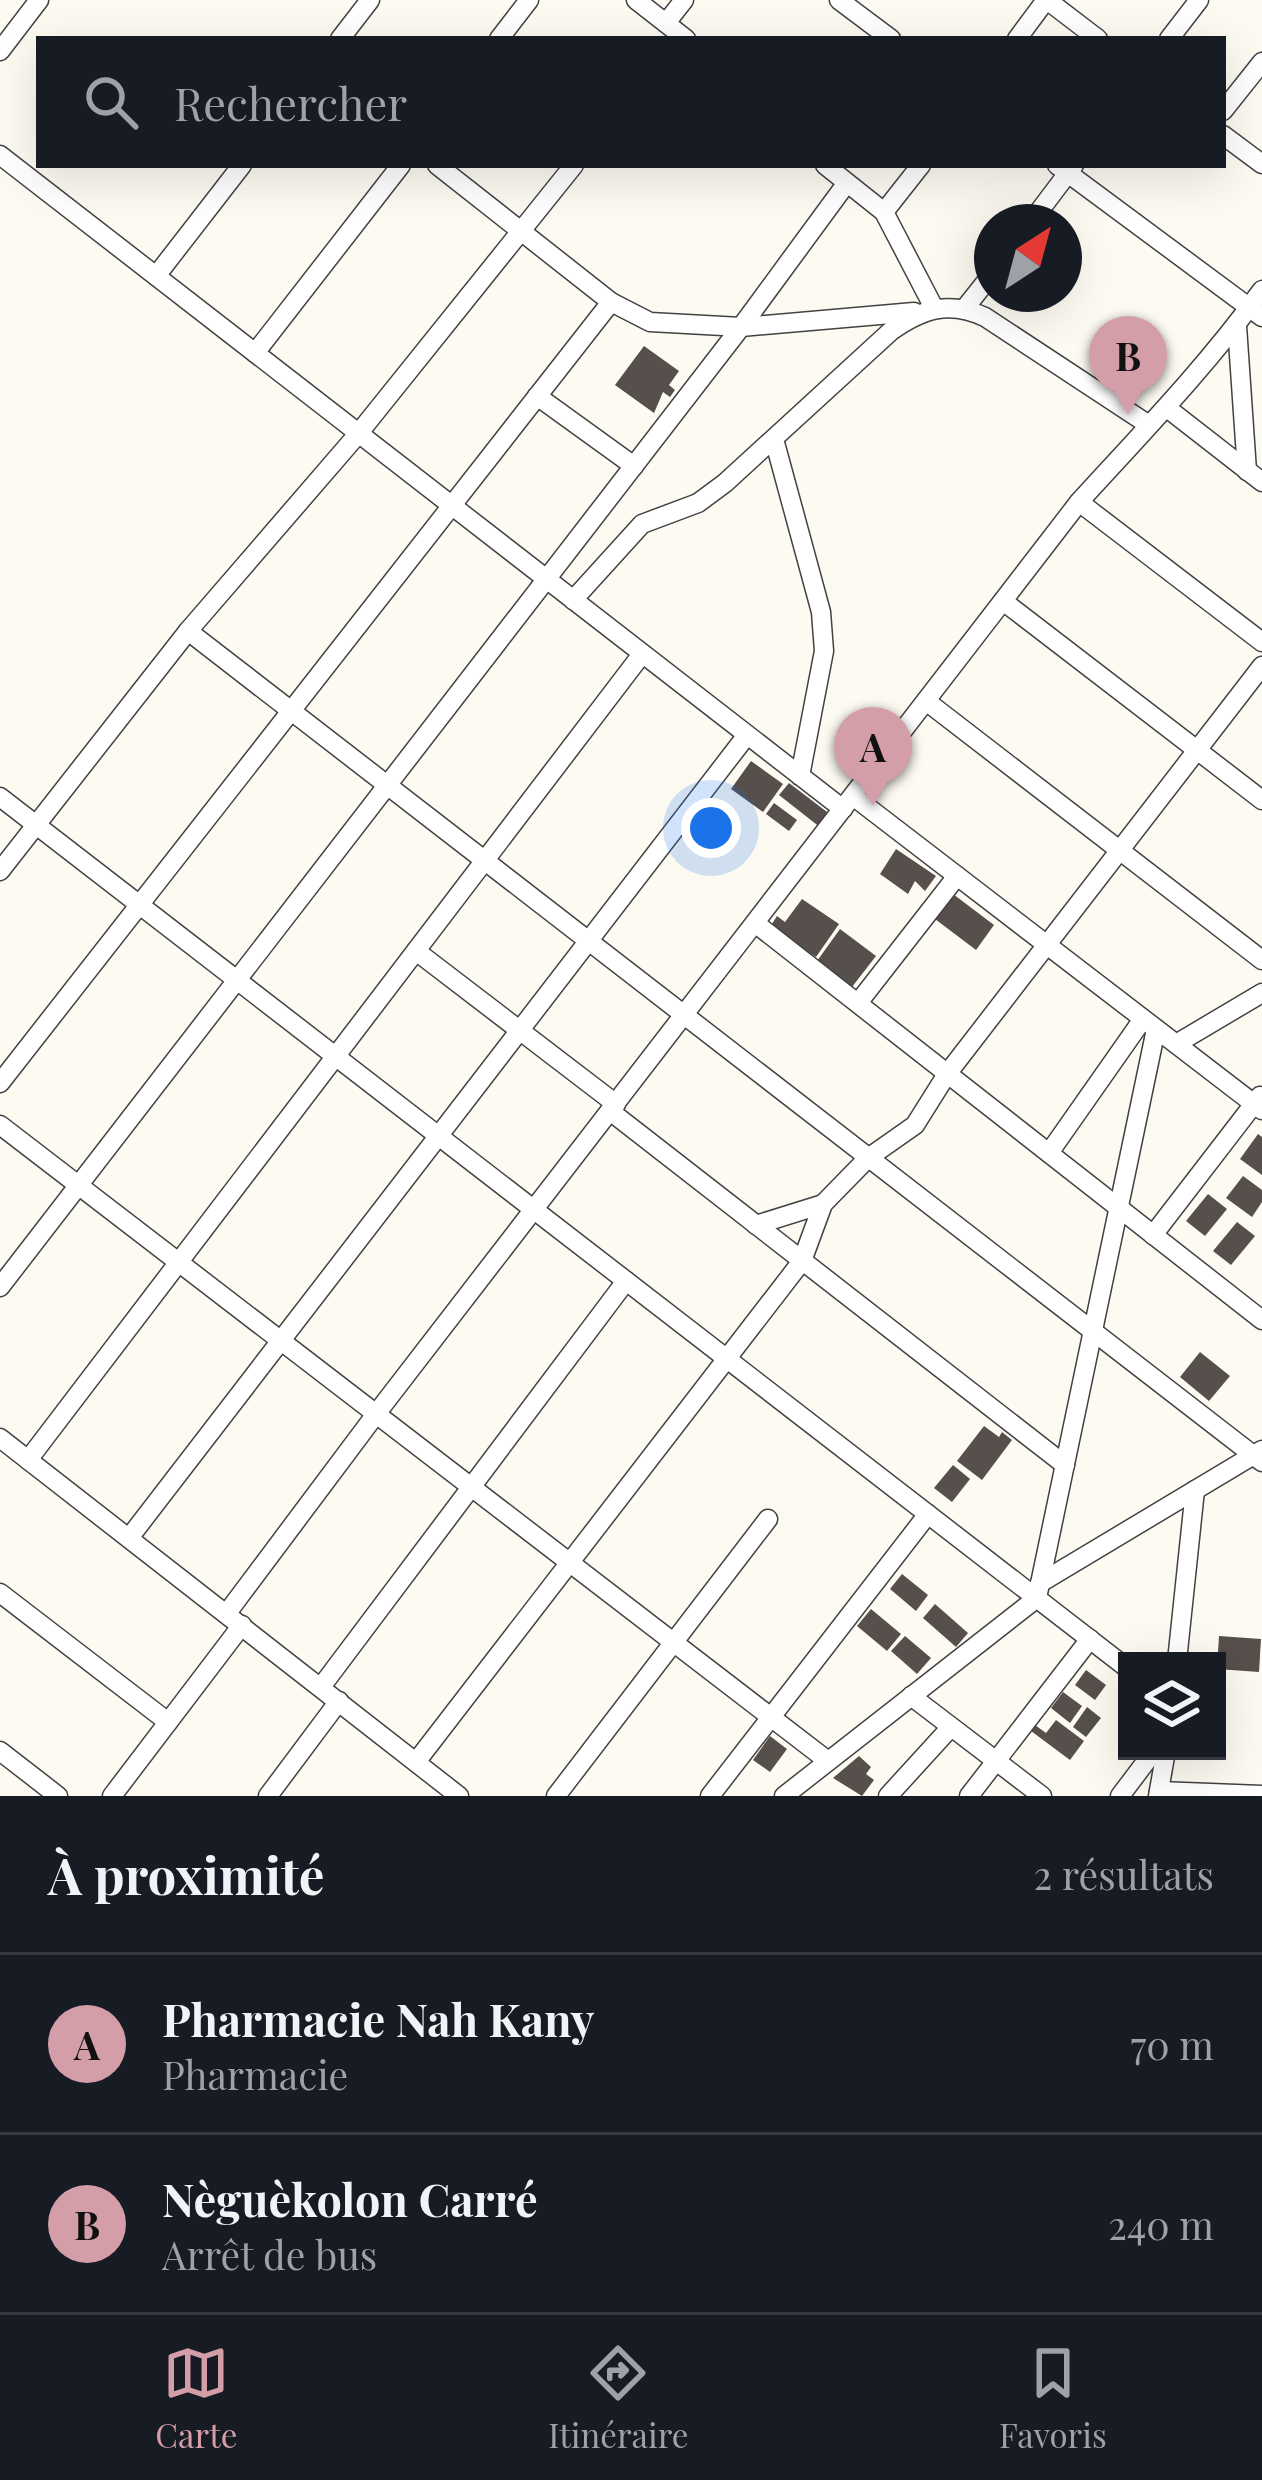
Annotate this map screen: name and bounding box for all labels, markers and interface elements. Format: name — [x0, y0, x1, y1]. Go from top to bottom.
search box — [36, 36, 1226, 168]
icon: search — [78, 69, 144, 135]
text: Rechercher — [174, 72, 407, 132]
north arrow — [974, 204, 1082, 312]
pin: B — [1089, 316, 1167, 415]
pin: A — [834, 707, 912, 806]
your location — [681, 798, 741, 858]
map controls — [1118, 1652, 1226, 1760]
button: layers — [1118, 1652, 1226, 1760]
text: À proximité — [48, 1840, 325, 1908]
text: 2 résultats — [1034, 1848, 1214, 1900]
text: Pharmacie Nah Kany — [162, 1988, 594, 2048]
text: A — [74, 2018, 100, 2070]
text: 70 m — [1130, 2018, 1214, 2070]
text: Pharmacie — [162, 2048, 348, 2100]
text: Nèguèkolon Carré — [162, 2168, 538, 2228]
text: B — [74, 2198, 100, 2250]
text: 240 m — [1108, 2198, 1214, 2250]
text: Arrêt de bus — [162, 2228, 377, 2280]
tab: Carte — [155, 2340, 238, 2456]
tab: Itinéraire — [548, 2340, 688, 2456]
tab: Favoris — [999, 2340, 1107, 2456]

